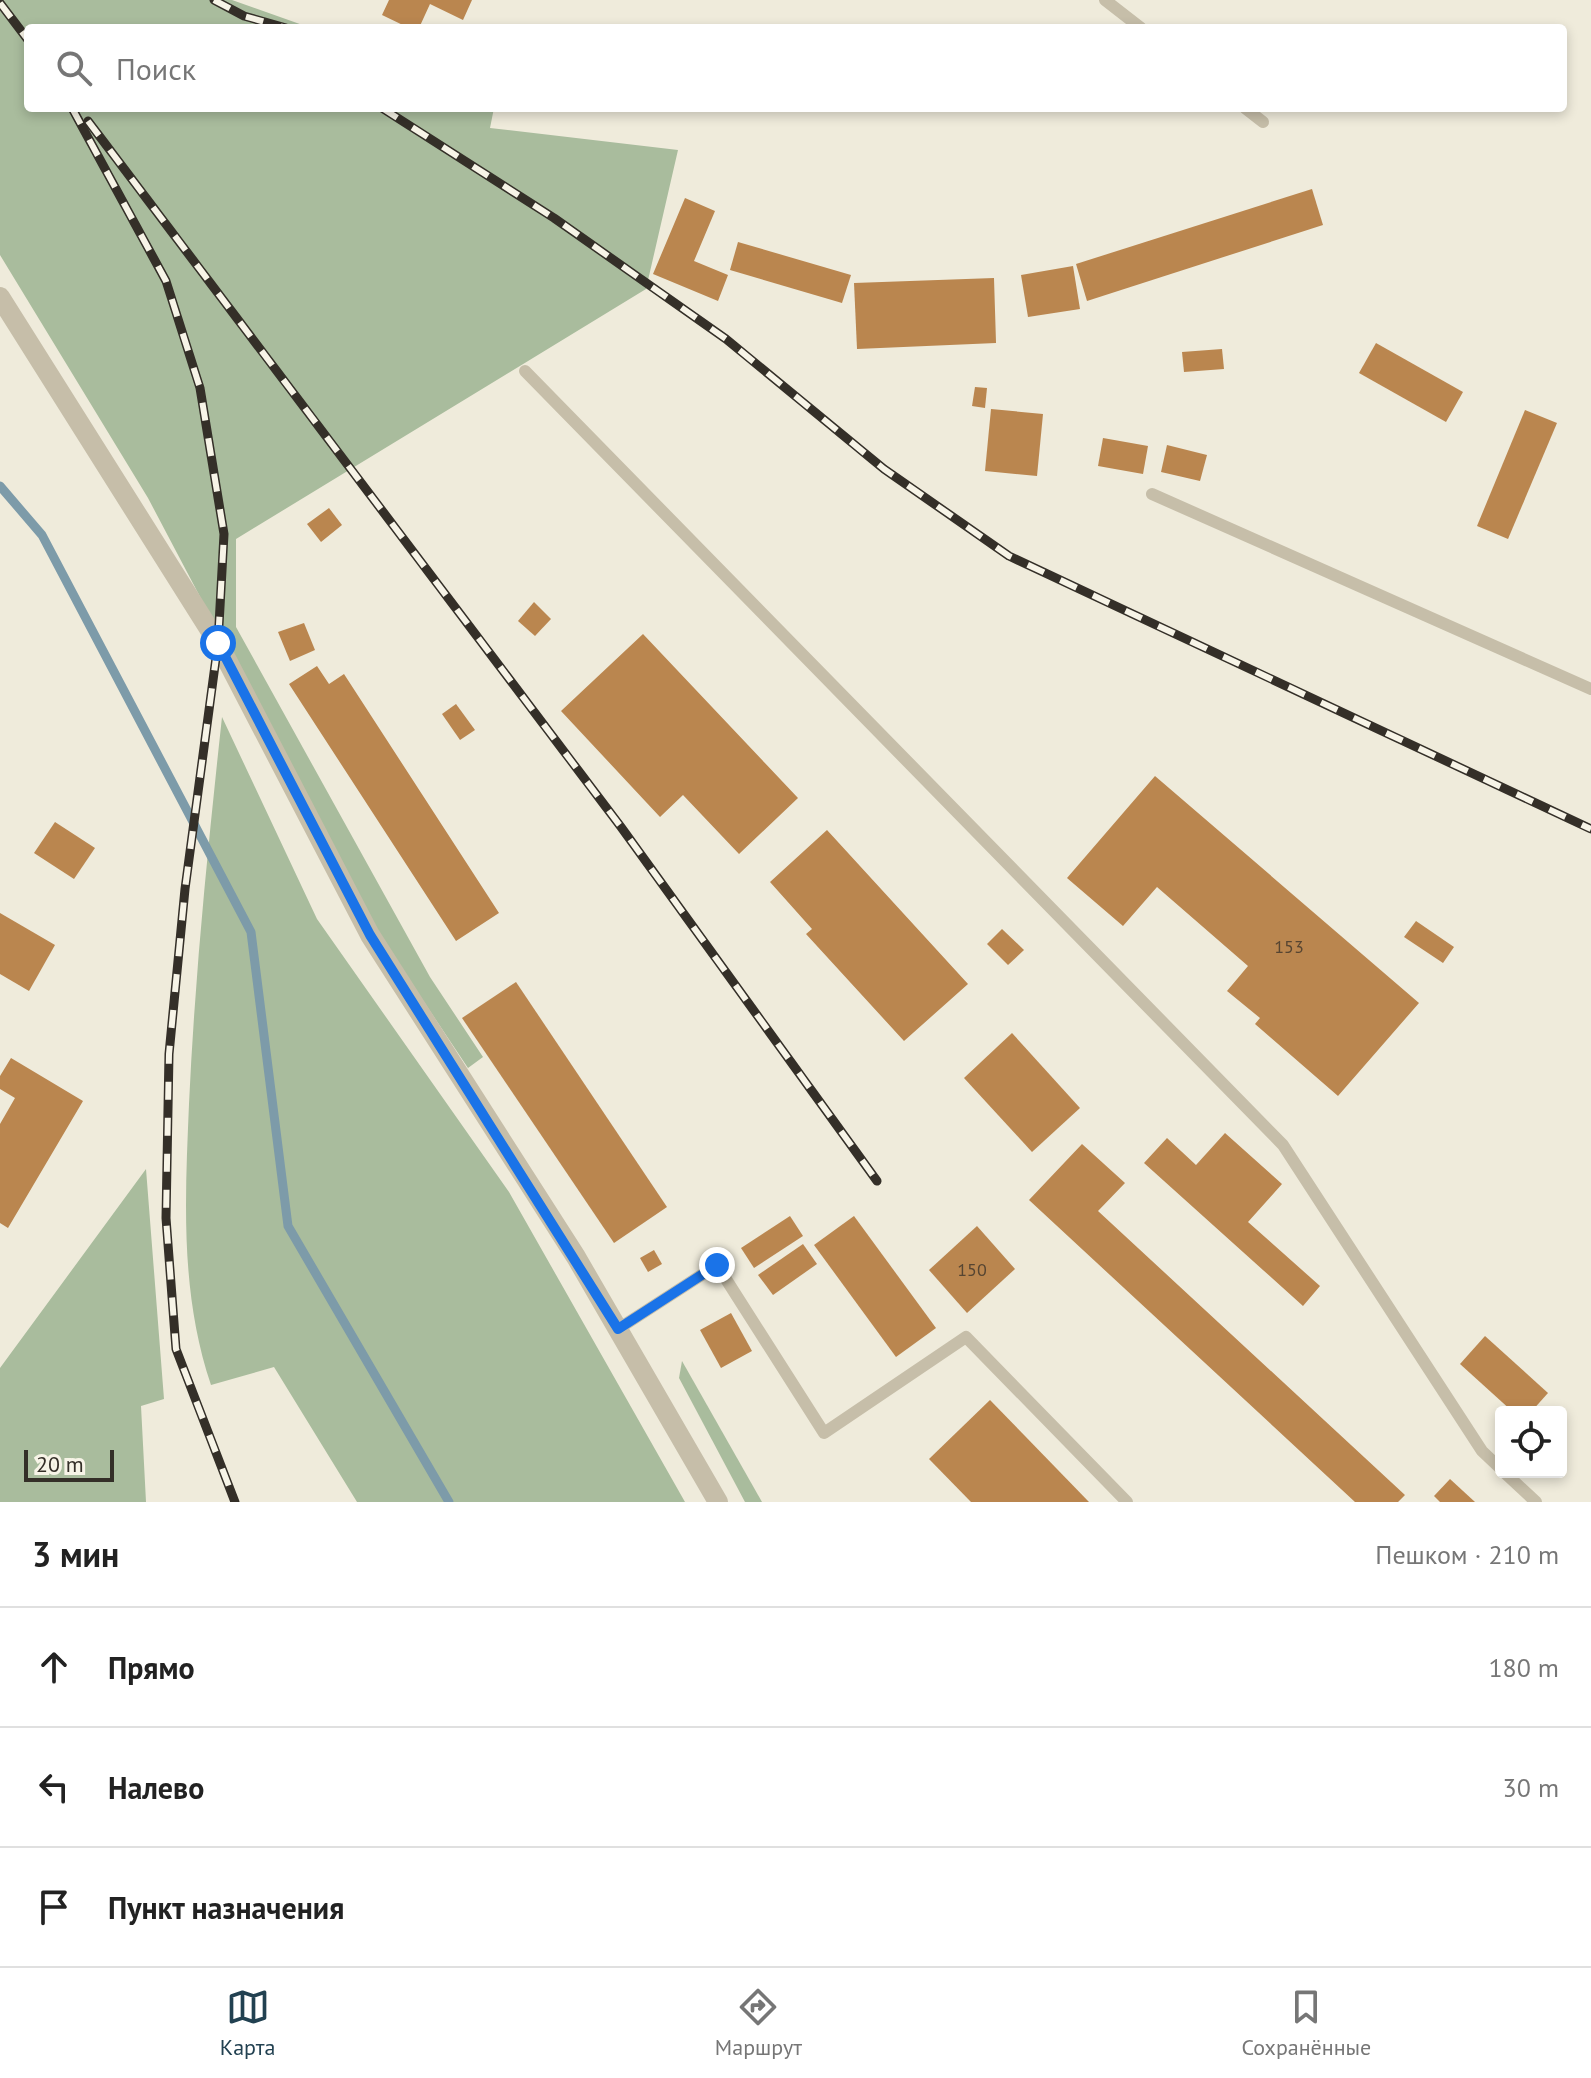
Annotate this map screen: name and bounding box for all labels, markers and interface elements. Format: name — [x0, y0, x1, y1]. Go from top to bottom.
search box — [24, 24, 1567, 112]
icon: search — [52, 46, 96, 90]
text: Поиск — [116, 49, 196, 88]
route start — [200, 625, 236, 661]
house number: 153 — [1274, 935, 1304, 958]
route end — [699, 1247, 735, 1283]
house number: 150 — [957, 1258, 987, 1281]
map controls — [1495, 1406, 1567, 1478]
button: locate — [1495, 1406, 1567, 1478]
scale bar — [24, 1446, 114, 1482]
text: 20 m — [36, 1450, 84, 1478]
text: 3 мин — [32, 1532, 119, 1576]
text: Пешком · 210 m — [1375, 1538, 1559, 1571]
icon: ahead — [32, 1645, 76, 1689]
text: Прямо — [108, 1648, 195, 1687]
text: 180 m — [1488, 1651, 1559, 1684]
icon: left — [32, 1765, 76, 1809]
text: Налево — [108, 1768, 204, 1807]
text: 30 m — [1503, 1771, 1559, 1804]
icon: arrive — [32, 1885, 76, 1929]
text: Пункт назначения — [108, 1888, 344, 1927]
tab: Карта — [220, 1985, 275, 2061]
tab: Маршрут — [715, 1985, 802, 2061]
tab: Сохранённые — [1241, 1985, 1371, 2061]

